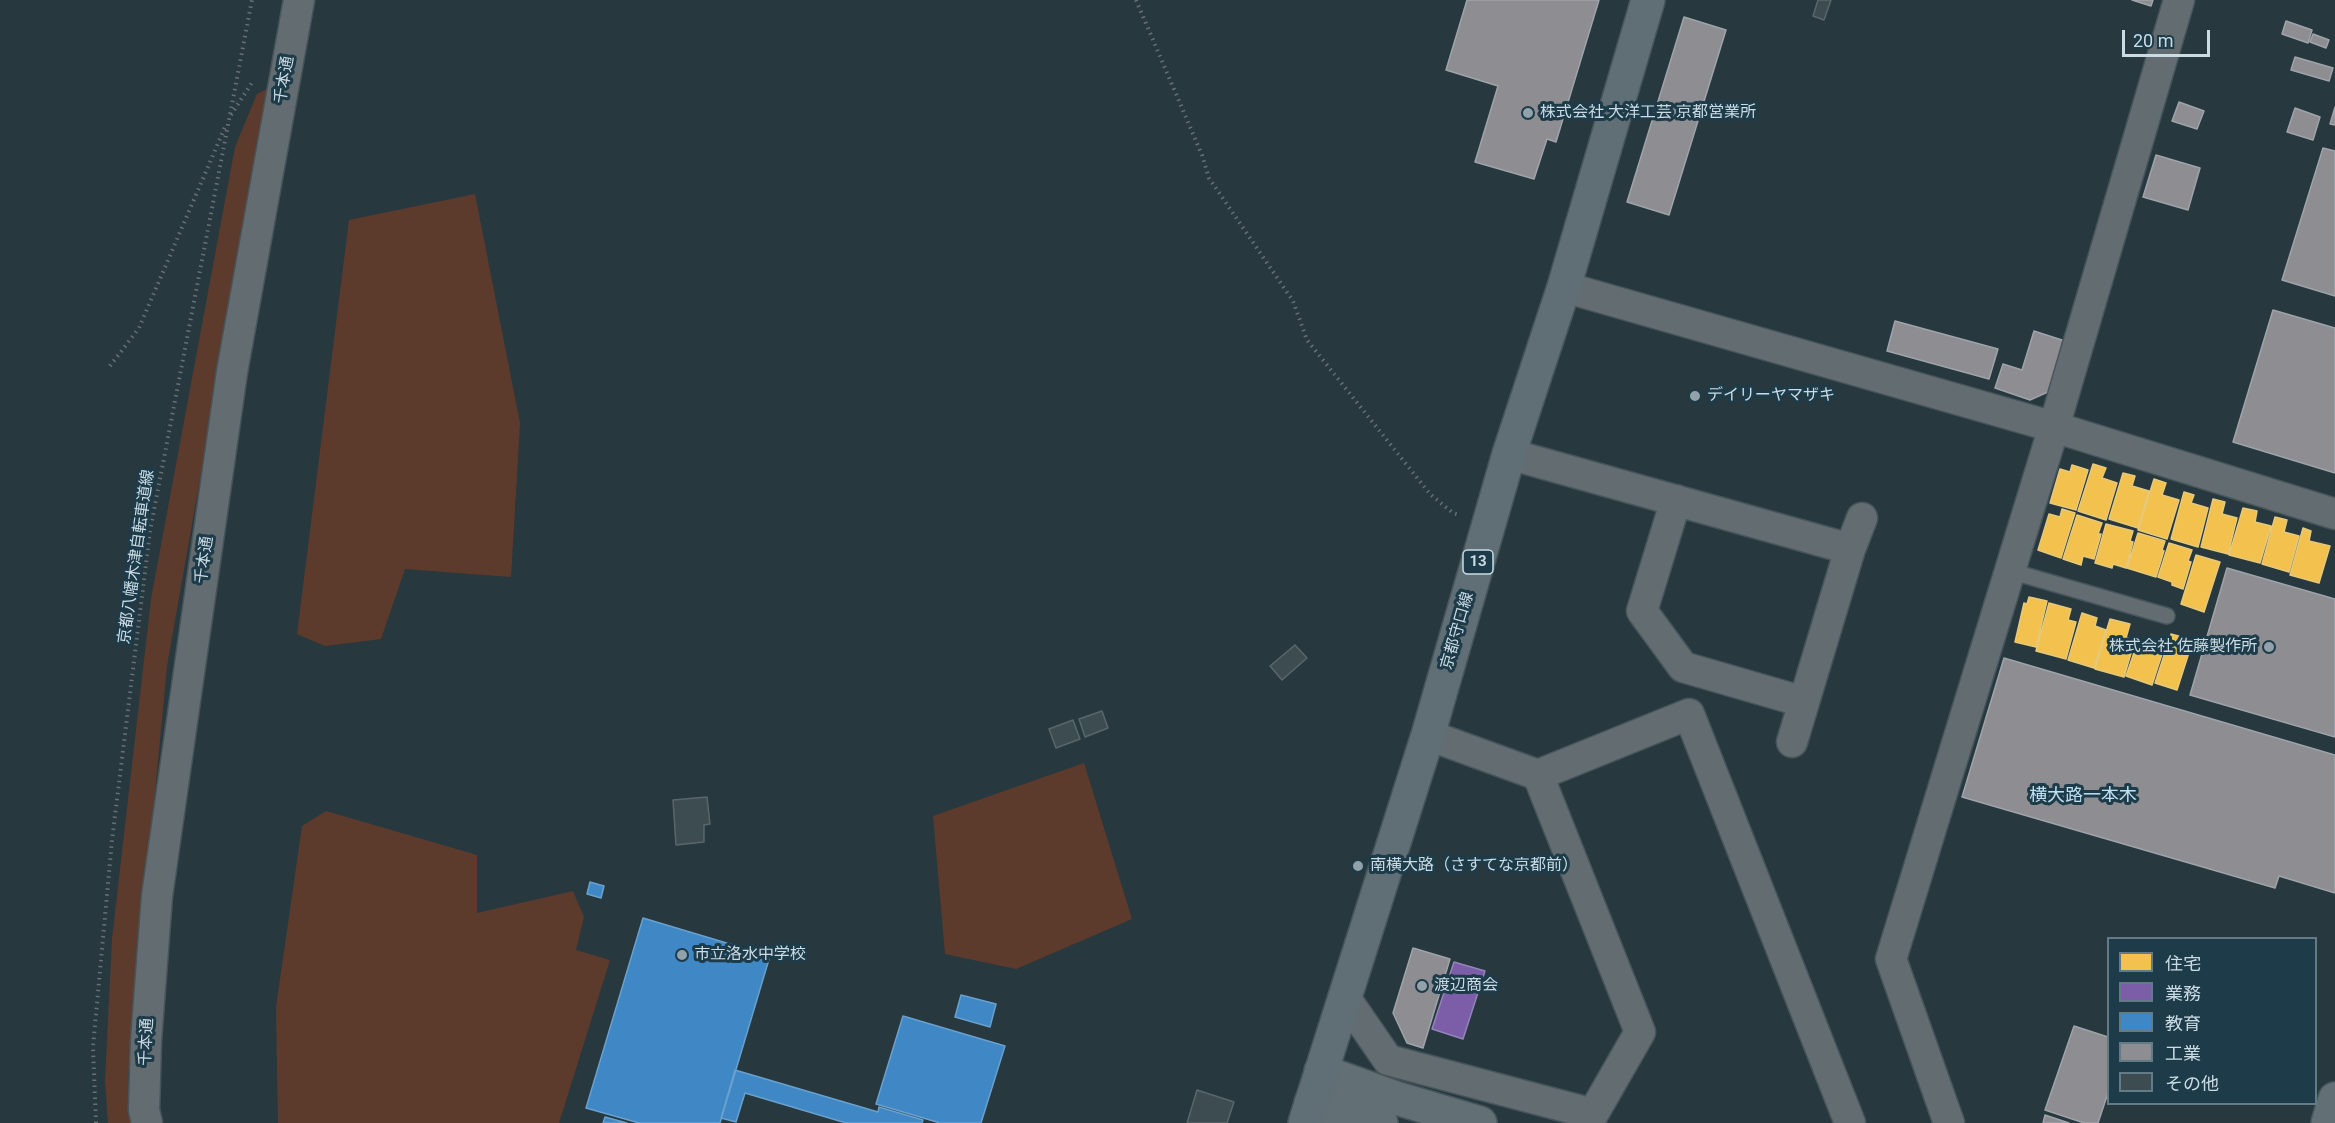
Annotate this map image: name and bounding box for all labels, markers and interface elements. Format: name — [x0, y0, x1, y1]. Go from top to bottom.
scale bar — [2125, 18, 2214, 56]
text: 20 m — [2133, 30, 2173, 51]
street label: 千本通 — [271, 55, 299, 105]
place label: 株式会社 大洋工芸 京都営業所 — [1540, 103, 1756, 123]
marker: 株式会社 大洋工芸 京都営業所 — [1521, 106, 1535, 120]
place label: デイリーヤマザキ — [1707, 386, 1835, 406]
marker: デイリーヤマザキ — [1688, 389, 1702, 403]
street label: 京都八幡木津自転車道線 — [115, 469, 159, 645]
street label: 千本通 — [192, 535, 218, 585]
road number: 13 — [1463, 550, 1493, 574]
street label: 京都守口線 — [1438, 590, 1478, 672]
place label: 株式会社 佐藤製作所 — [2109, 637, 2257, 657]
marker: 株式会社 佐藤製作所 — [2262, 640, 2276, 654]
district label: 横大路一本木 — [2029, 785, 2137, 807]
place label: 南横大路（さすてな京都前） — [1370, 856, 1578, 876]
marker: 南横大路（さすてな京都前） — [1351, 859, 1365, 873]
legend — [2107, 937, 2317, 1105]
place label: 市立洛水中学校 — [694, 945, 806, 965]
marker: 市立洛水中学校 — [675, 948, 689, 962]
text: 住宅 — [2165, 953, 2201, 974]
place label: 渡辺商会 — [1434, 976, 1498, 996]
marker: 渡辺商会 — [1415, 979, 1429, 993]
text: 業務 — [2165, 983, 2201, 1004]
text: 教育 — [2165, 1013, 2201, 1034]
street label: 千本通 — [136, 1018, 158, 1066]
text: 工業 — [2165, 1043, 2201, 1064]
text: その他 — [2165, 1073, 2219, 1094]

